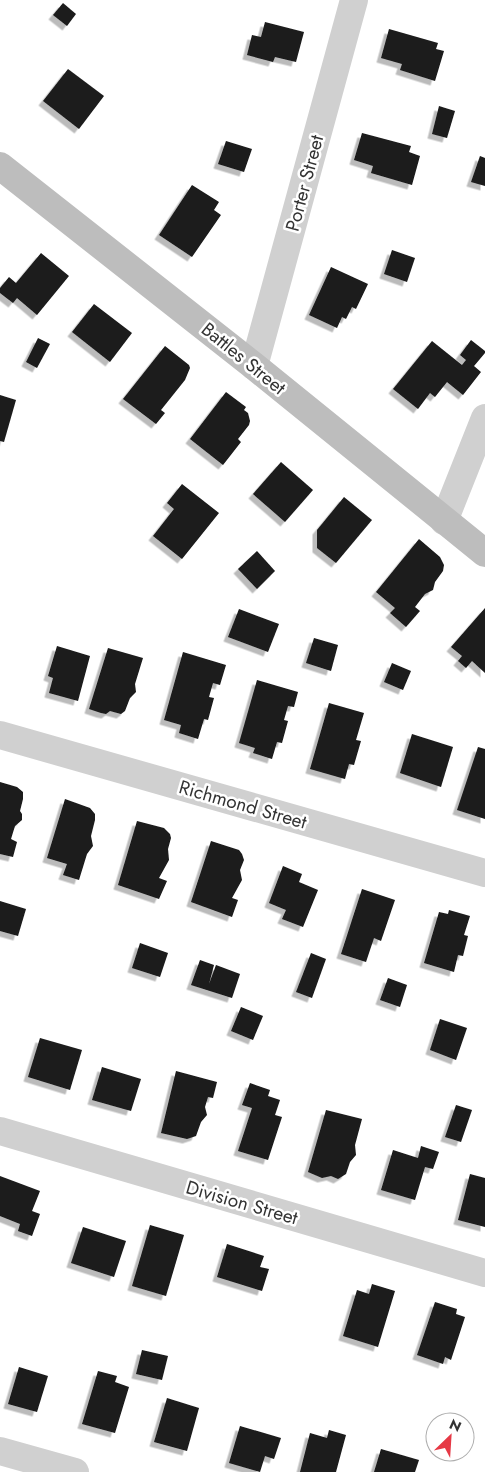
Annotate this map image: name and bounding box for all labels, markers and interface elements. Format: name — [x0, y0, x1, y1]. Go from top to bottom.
street label: Porter Street — [279, 132, 330, 234]
street label: Battles Street — [196, 316, 292, 401]
street label: Richmond Street — [176, 773, 310, 836]
street label: Division Street — [183, 1174, 301, 1231]
north arrow — [425, 1412, 475, 1462]
text: N — [446, 1414, 465, 1437]

